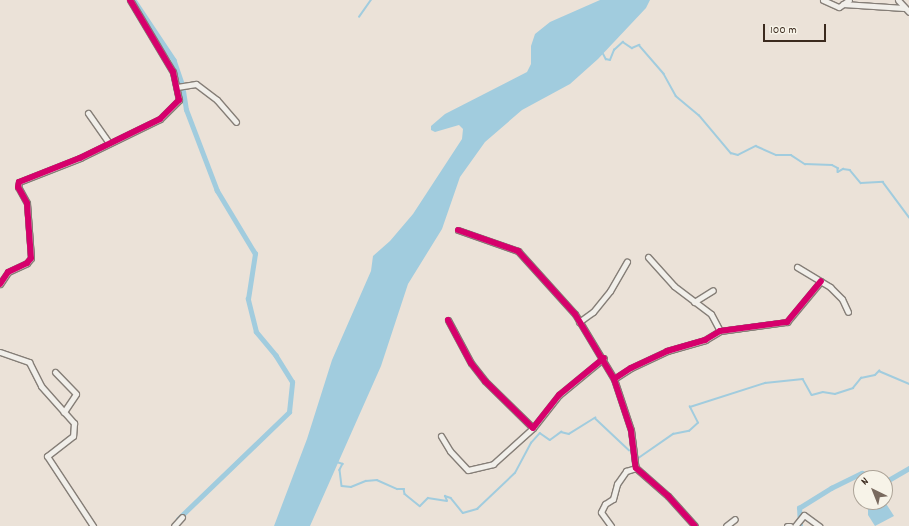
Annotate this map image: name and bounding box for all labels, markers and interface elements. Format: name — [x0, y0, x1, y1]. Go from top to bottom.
scale bar — [765, 16, 828, 42]
text: 100 m — [770, 22, 797, 39]
north arrow — [853, 470, 893, 510]
text: N — [858, 474, 873, 490]

